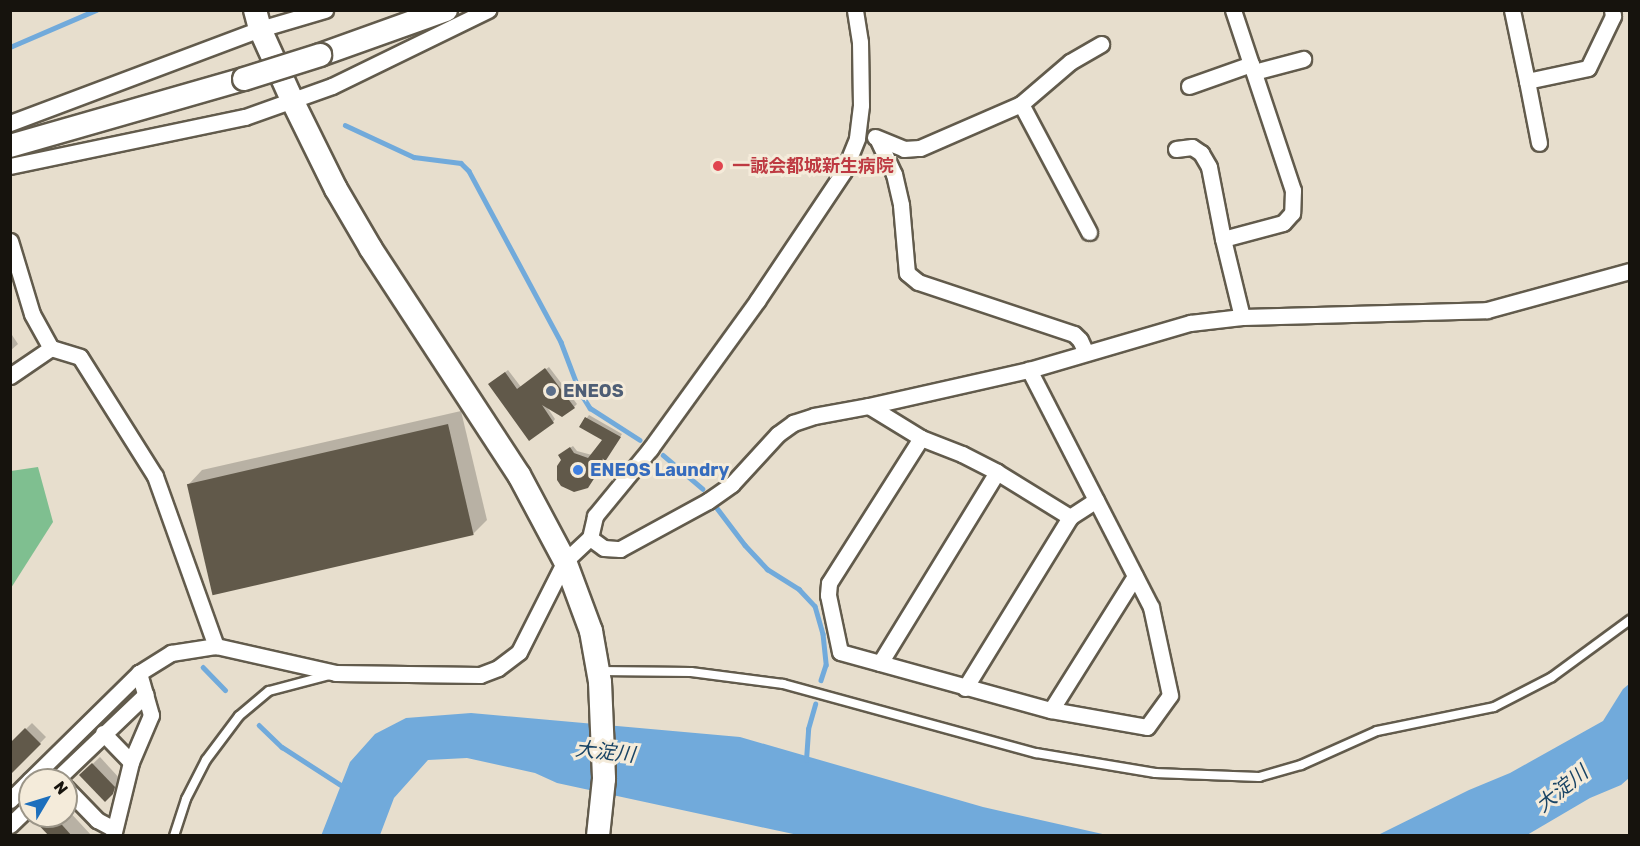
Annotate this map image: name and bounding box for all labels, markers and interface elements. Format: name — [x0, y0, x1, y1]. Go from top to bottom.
place label: 一誠会都城新生病院 — [732, 155, 894, 177]
marker: 一誠会都城新生病院 — [709, 157, 727, 175]
place label: ENEOS — [563, 380, 624, 402]
marker: ENEOS — [544, 384, 558, 398]
place label: ENEOS Laundry — [590, 459, 729, 481]
marker: ENEOS Laundry — [571, 463, 585, 477]
water label: 大淀川 — [574, 737, 636, 767]
water label: 大淀川 — [1531, 761, 1593, 817]
north arrow — [18, 768, 78, 828]
text: N — [50, 777, 72, 798]

